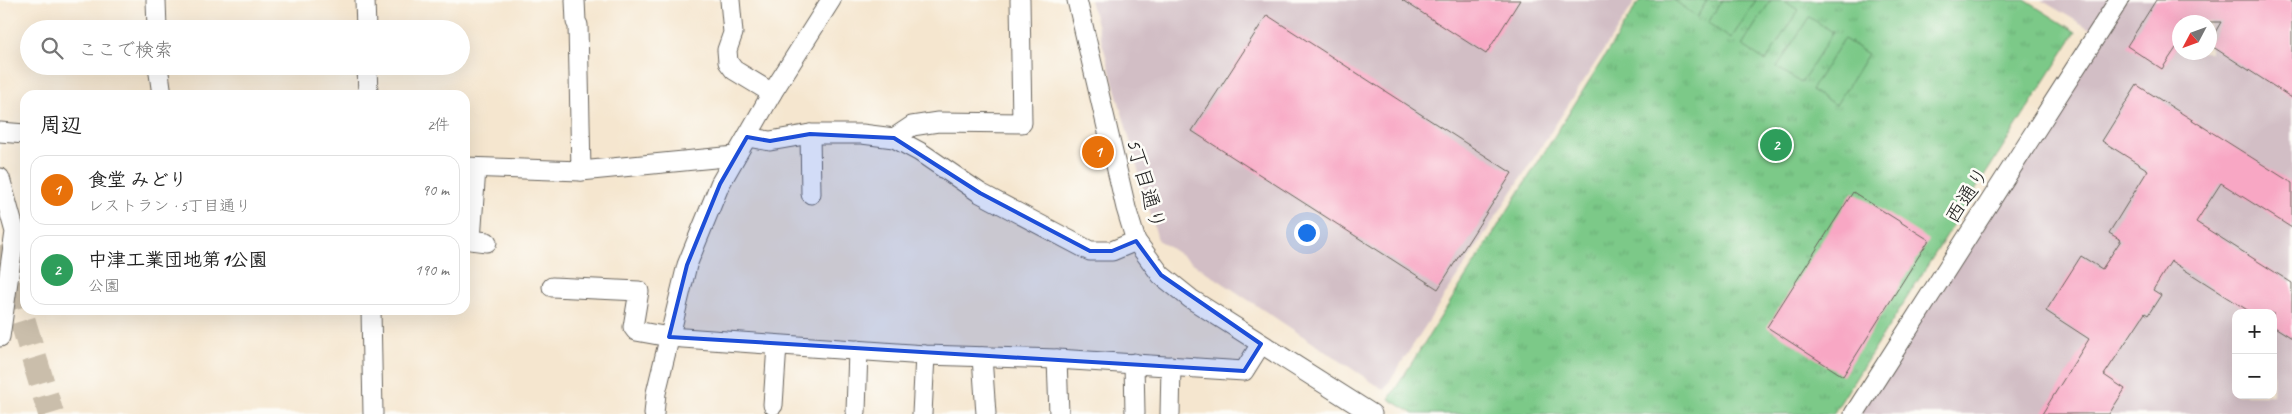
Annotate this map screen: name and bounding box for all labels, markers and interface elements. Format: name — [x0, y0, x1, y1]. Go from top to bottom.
north arrow — [2172, 15, 2217, 60]
search box — [20, 20, 470, 75]
icon: search — [38, 34, 66, 62]
text: ここで検索 — [78, 38, 173, 62]
text: 周辺 — [40, 112, 82, 138]
text: 2件 — [427, 115, 450, 135]
pin: 2 — [1760, 126, 1792, 164]
pin: 1 — [1082, 133, 1114, 171]
street label: 5丁目通り — [1121, 136, 1171, 232]
street label: 西通り — [1939, 162, 1995, 228]
text: 食堂 みどり — [88, 168, 188, 192]
text: 1 — [53, 180, 61, 200]
text: 90 m — [422, 180, 449, 200]
text: レストラン · 5丁目通り — [88, 196, 251, 216]
your location — [1294, 220, 1320, 246]
text: 中津工業団地第1公園 — [88, 248, 268, 272]
text: 2 — [53, 260, 61, 280]
text: 190 m — [415, 260, 449, 280]
text: 公園 — [88, 276, 120, 296]
map controls — [2232, 309, 2277, 399]
button: + — [2232, 309, 2277, 354]
button: − — [2232, 354, 2277, 399]

